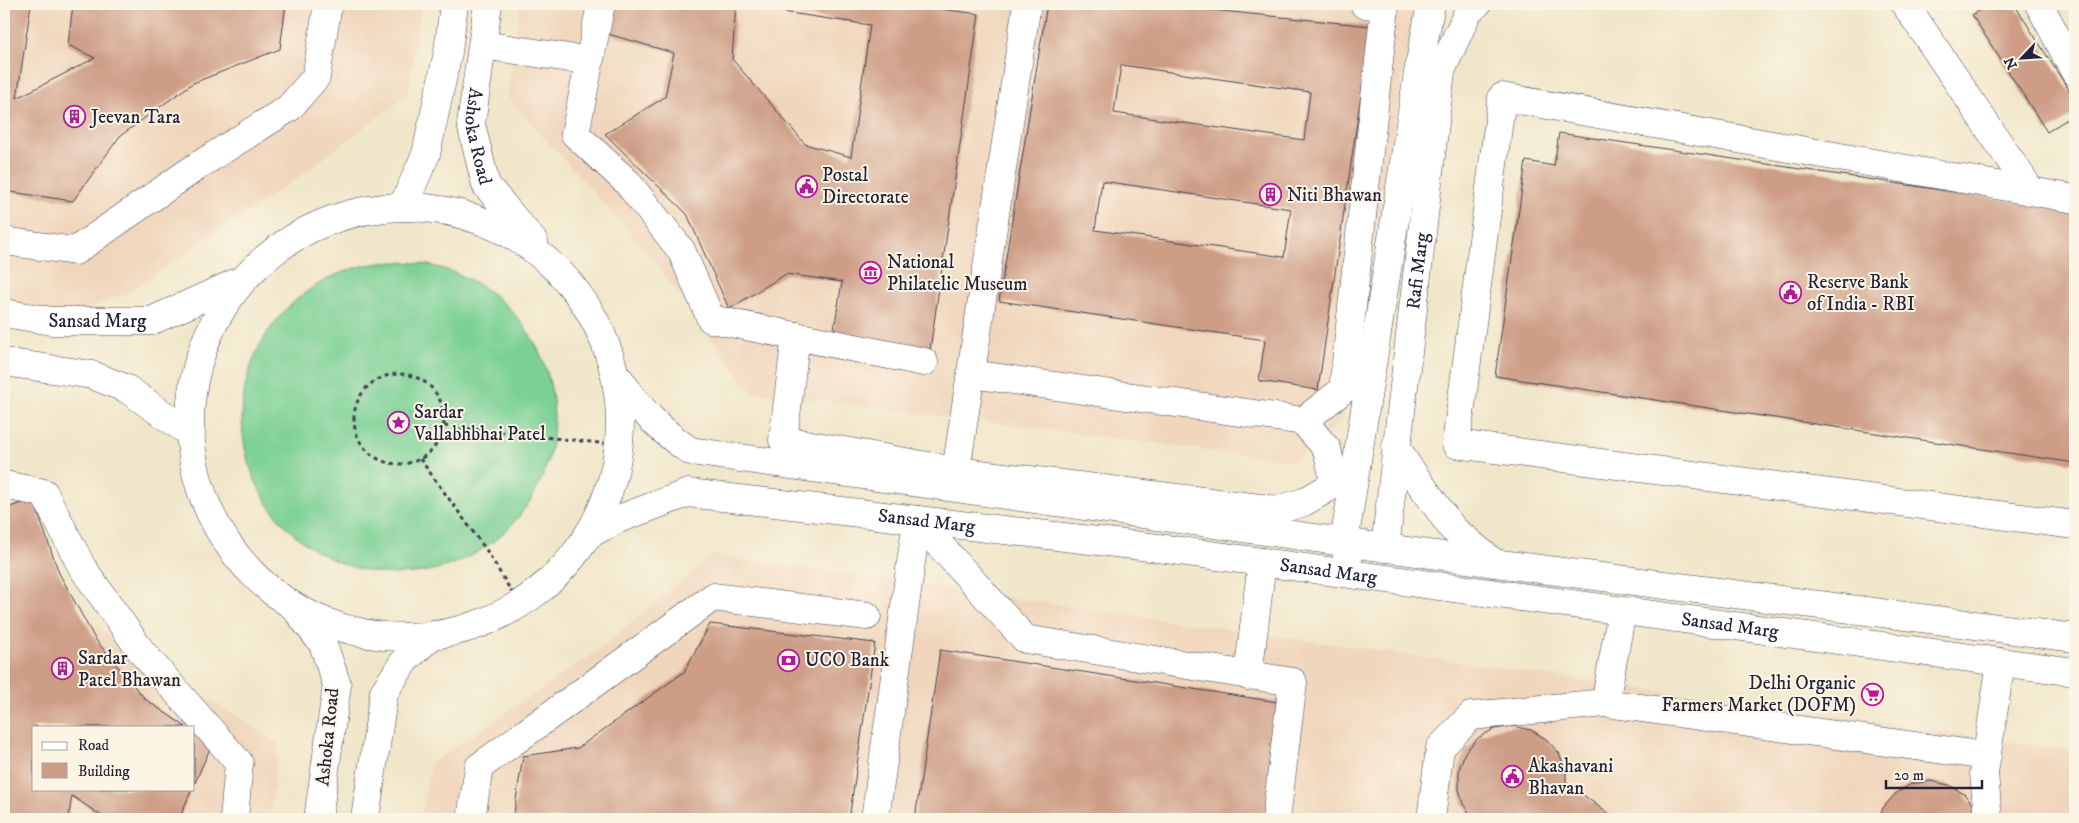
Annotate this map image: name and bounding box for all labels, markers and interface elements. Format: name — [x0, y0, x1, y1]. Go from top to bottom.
north arrow — [1996, 32, 2046, 82]
text: N — [2000, 54, 2022, 72]
street label: Ashoka Road — [459, 86, 497, 188]
building icon: Jeevan Tara — [63, 105, 87, 129]
place label: Jeevan Tara — [89, 106, 180, 129]
place label: Postal Directorate — [822, 164, 909, 209]
public building icon: Postal Directorate — [794, 174, 818, 198]
building icon: Niti Bhawan — [1259, 183, 1283, 207]
place label: Niti Bhawan — [1287, 184, 1382, 207]
street label: Rafi Marg — [1402, 230, 1434, 311]
place label: National Philatelic Museum — [887, 251, 1027, 296]
museum icon: National Philatelic Museum — [859, 261, 883, 285]
place label: Reserve Bank of India - RBI — [1807, 271, 1915, 316]
public building icon: Reserve Bank of India - RBI — [1779, 281, 1803, 305]
street label: Sansad Marg — [48, 310, 147, 333]
place label: Sardar Vallabhbhai Patel — [413, 401, 546, 446]
place icon: Sardar Vallabhbhai Patel — [386, 411, 410, 435]
street label: Sansad Marg — [877, 504, 977, 538]
street label: Sansad Marg — [1279, 553, 1379, 589]
street label: Sansad Marg — [1680, 607, 1781, 643]
place label: Sardar Patel Bhawan — [78, 647, 181, 692]
bank icon: UCO Bank — [777, 648, 801, 672]
place label: UCO Bank — [805, 649, 890, 672]
building icon: Sardar Patel Bhawan — [50, 657, 74, 681]
place label: Delhi Organic Farmers Market (DOFM) — [1661, 672, 1856, 717]
supermarket icon: Delhi Organic Farmers Market (DOFM) — [1860, 682, 1884, 706]
street label: Ashoka Road — [311, 686, 345, 787]
legend — [32, 726, 195, 790]
text: Road — [78, 736, 110, 755]
place label: Akashavani Bhavan — [1528, 755, 1613, 800]
scale bar — [1886, 758, 1983, 790]
text: Building — [78, 762, 130, 781]
public building icon: Akashavani Bhavan — [1500, 765, 1524, 789]
text: 20 m — [1894, 766, 1924, 785]

